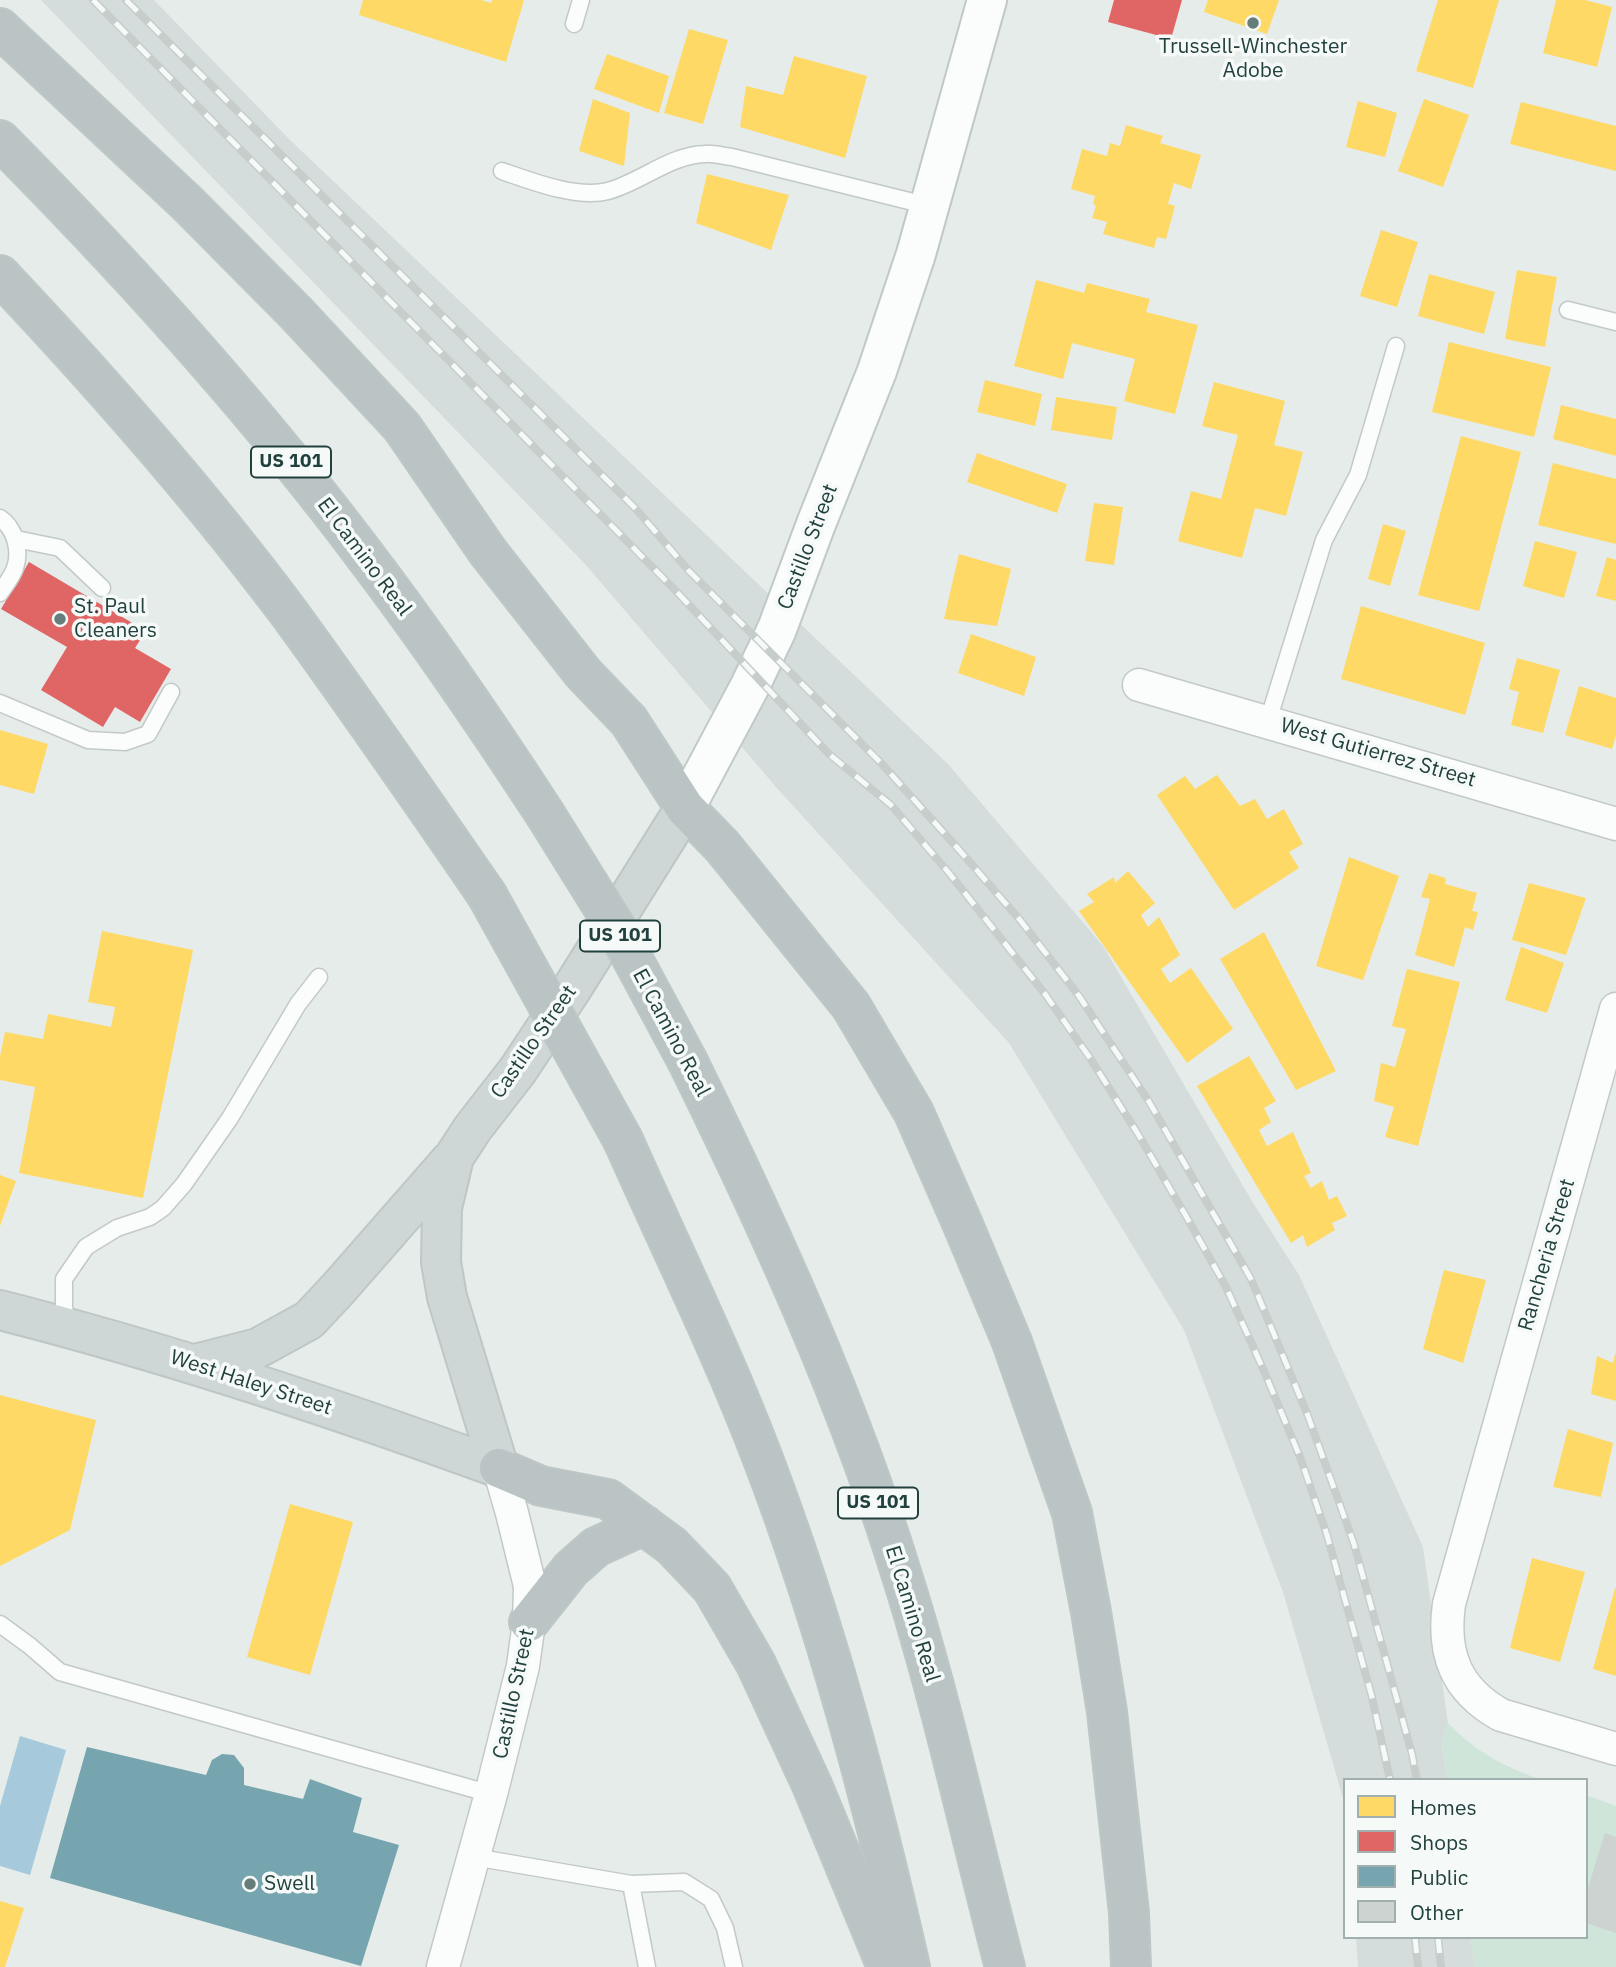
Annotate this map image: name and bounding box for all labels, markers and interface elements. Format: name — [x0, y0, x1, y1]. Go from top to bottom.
marker: Trussell-Winchester Adobe — [1245, 15, 1261, 31]
place label: Trussell-Winchester Adobe — [1159, 34, 1347, 84]
road number: US 101 — [251, 446, 331, 477]
street label: Castillo Street — [772, 481, 844, 613]
street label: El Camino Real — [312, 493, 416, 621]
place label: St. Paul Cleaners — [74, 594, 157, 644]
marker: St. Paul Cleaners — [52, 611, 68, 627]
street label: West Gutierrez Street — [1277, 713, 1479, 793]
road number: US 101 — [580, 920, 660, 952]
street label: El Camino Real — [627, 965, 715, 1101]
street label: Castillo Street — [486, 980, 582, 1104]
street label: Rancheria Street — [1513, 1176, 1581, 1334]
street label: West Haley Street — [167, 1345, 335, 1421]
road number: US 101 — [838, 1488, 918, 1518]
street label: El Camino Real — [879, 1543, 945, 1685]
street label: Castillo Street — [488, 1627, 540, 1761]
legend — [1343, 1778, 1588, 1939]
text: Homes — [1410, 1793, 1477, 1821]
text: Shops — [1410, 1828, 1468, 1856]
text: Public — [1410, 1863, 1468, 1891]
place label: Swell — [264, 1871, 315, 1897]
marker: Swell — [242, 1876, 258, 1892]
text: Other — [1410, 1898, 1463, 1926]

